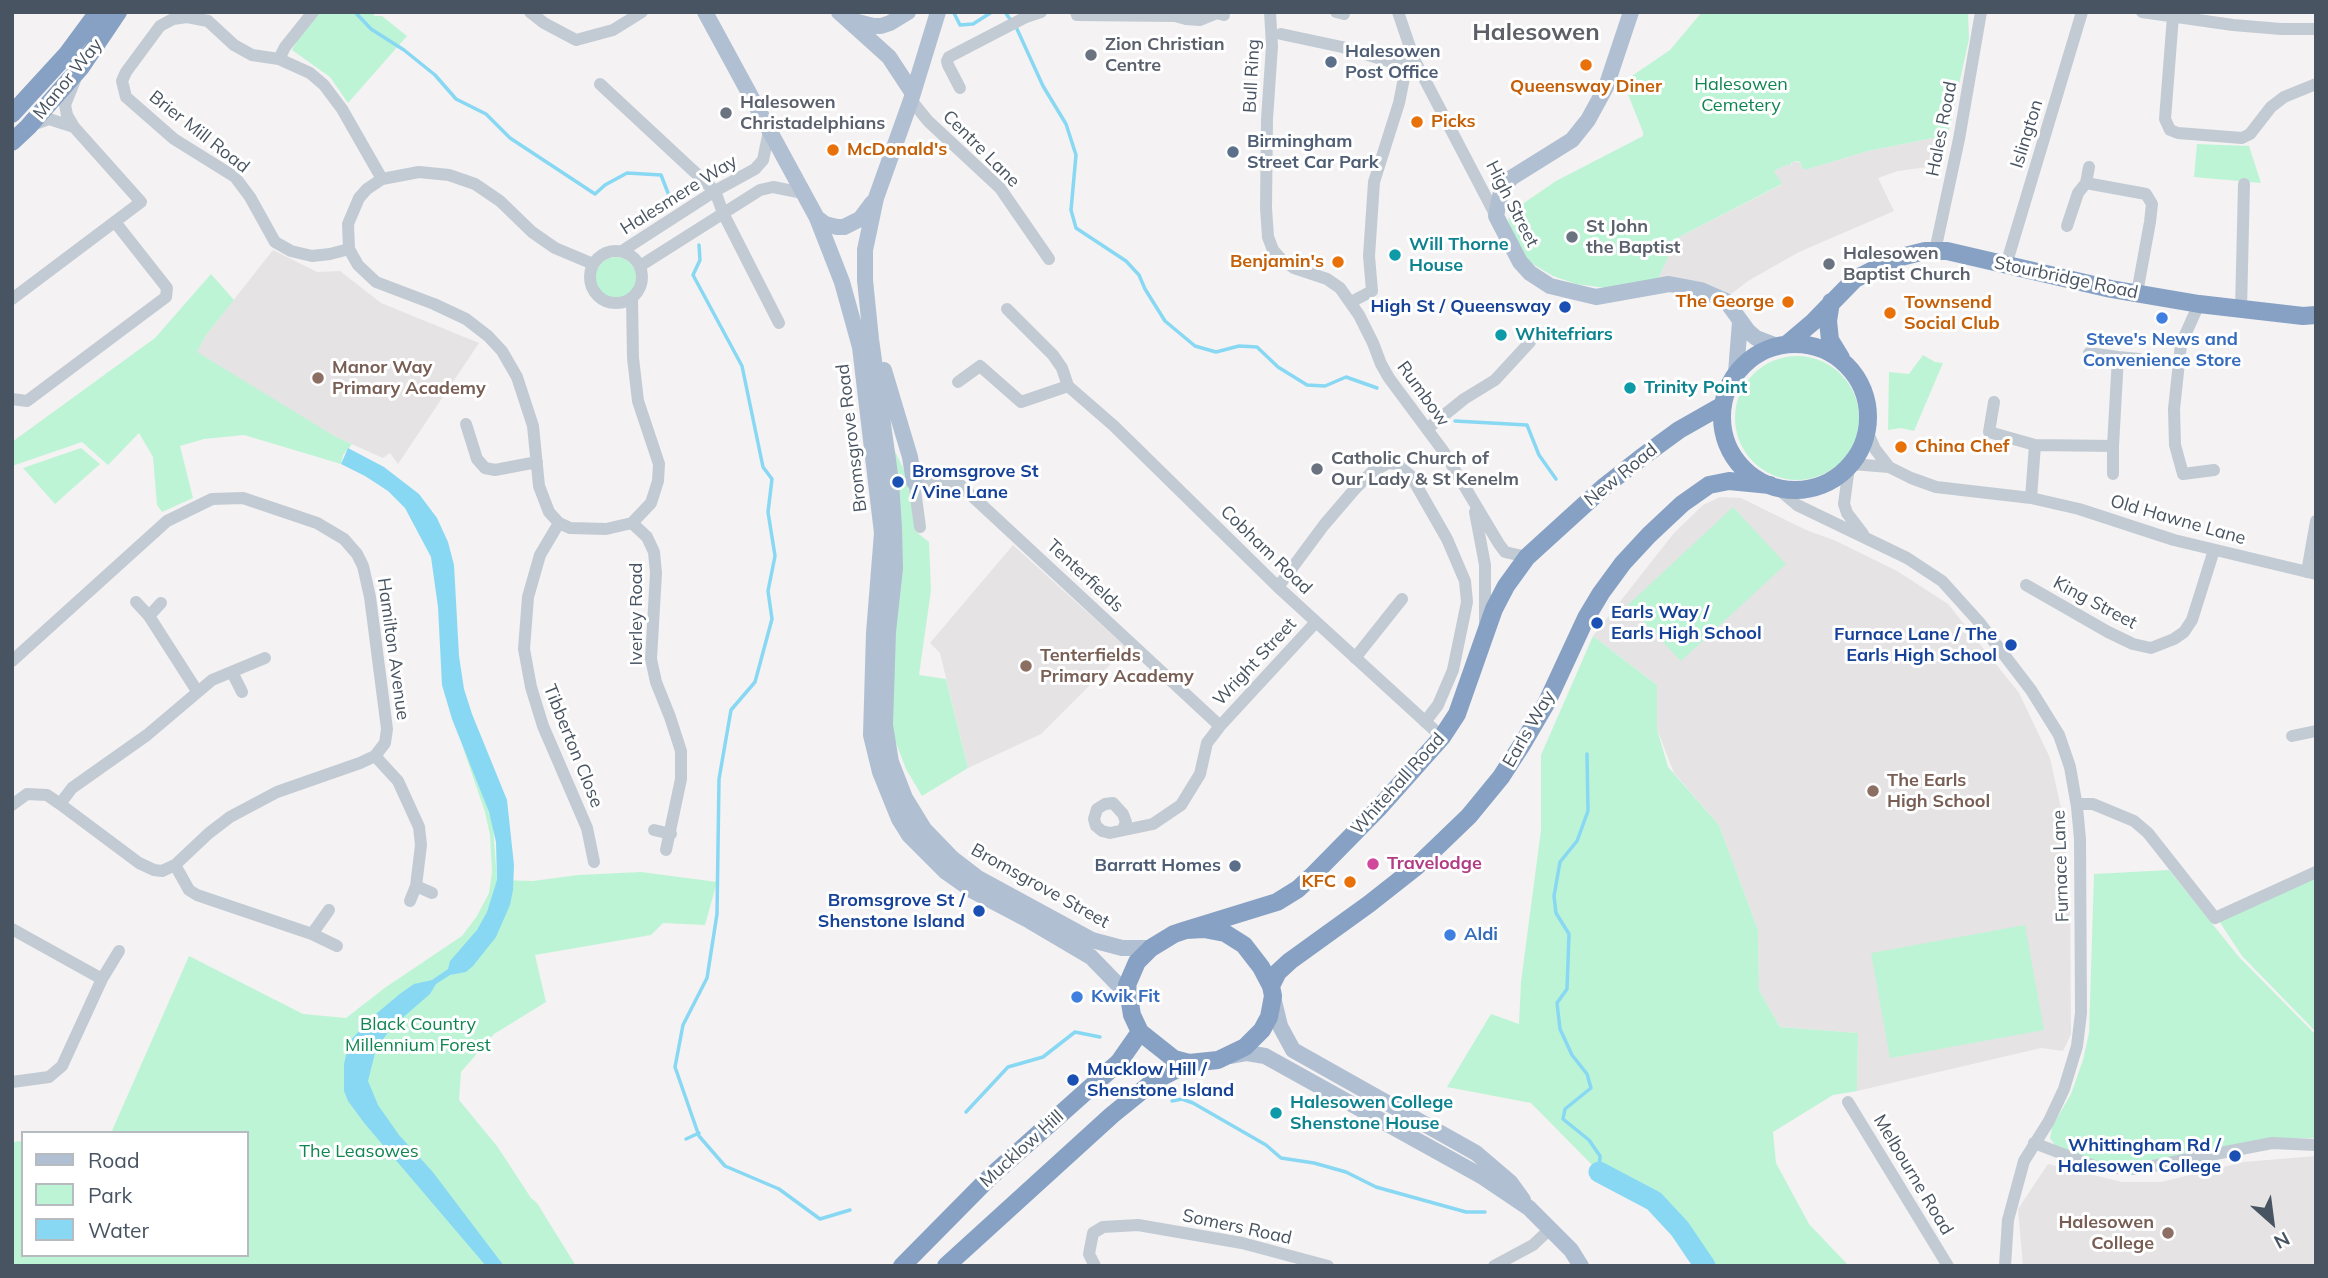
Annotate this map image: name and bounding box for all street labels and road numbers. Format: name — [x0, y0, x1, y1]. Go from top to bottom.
street label: Manor Way — [29, 34, 107, 124]
street label: Bull Ring — [1239, 38, 1265, 114]
street label: Hales Road — [1922, 80, 1962, 178]
street label: Brier Mill Road — [145, 86, 253, 178]
street label: Islington — [2006, 97, 2048, 171]
street label: Centre Lane — [938, 106, 1024, 192]
street label: Halesmere Way — [617, 151, 741, 239]
street label: High Street — [1481, 157, 1543, 251]
street label: Stourbridge Road — [1992, 252, 2140, 304]
street label: Rumbow — [1392, 357, 1454, 431]
street label: Bromsgrove Road — [832, 363, 872, 513]
street label: New Road — [1580, 439, 1662, 511]
street label: Old Hawne Lane — [2108, 490, 2248, 550]
street label: Cobham Road — [1216, 501, 1316, 599]
street label: Tenterfields — [1042, 535, 1128, 617]
street label: Iverley Road — [626, 563, 648, 665]
street label: King Street — [2050, 572, 2140, 634]
street label: Hamilton Avenue — [372, 576, 414, 722]
street label: Wright Street — [1209, 614, 1301, 710]
street label: Tibberton Close — [538, 681, 608, 811]
street label: Earls Way — [1498, 687, 1560, 771]
street label: Whitehall Road — [1347, 729, 1449, 839]
street label: Furnace Lane — [2048, 809, 2074, 923]
street label: Bromsgrove Street — [967, 839, 1113, 933]
street label: Mucklow Hill — [976, 1106, 1068, 1192]
street label: Melbourne Road — [1869, 1111, 1957, 1239]
street label: Somers Road — [1180, 1205, 1294, 1249]

